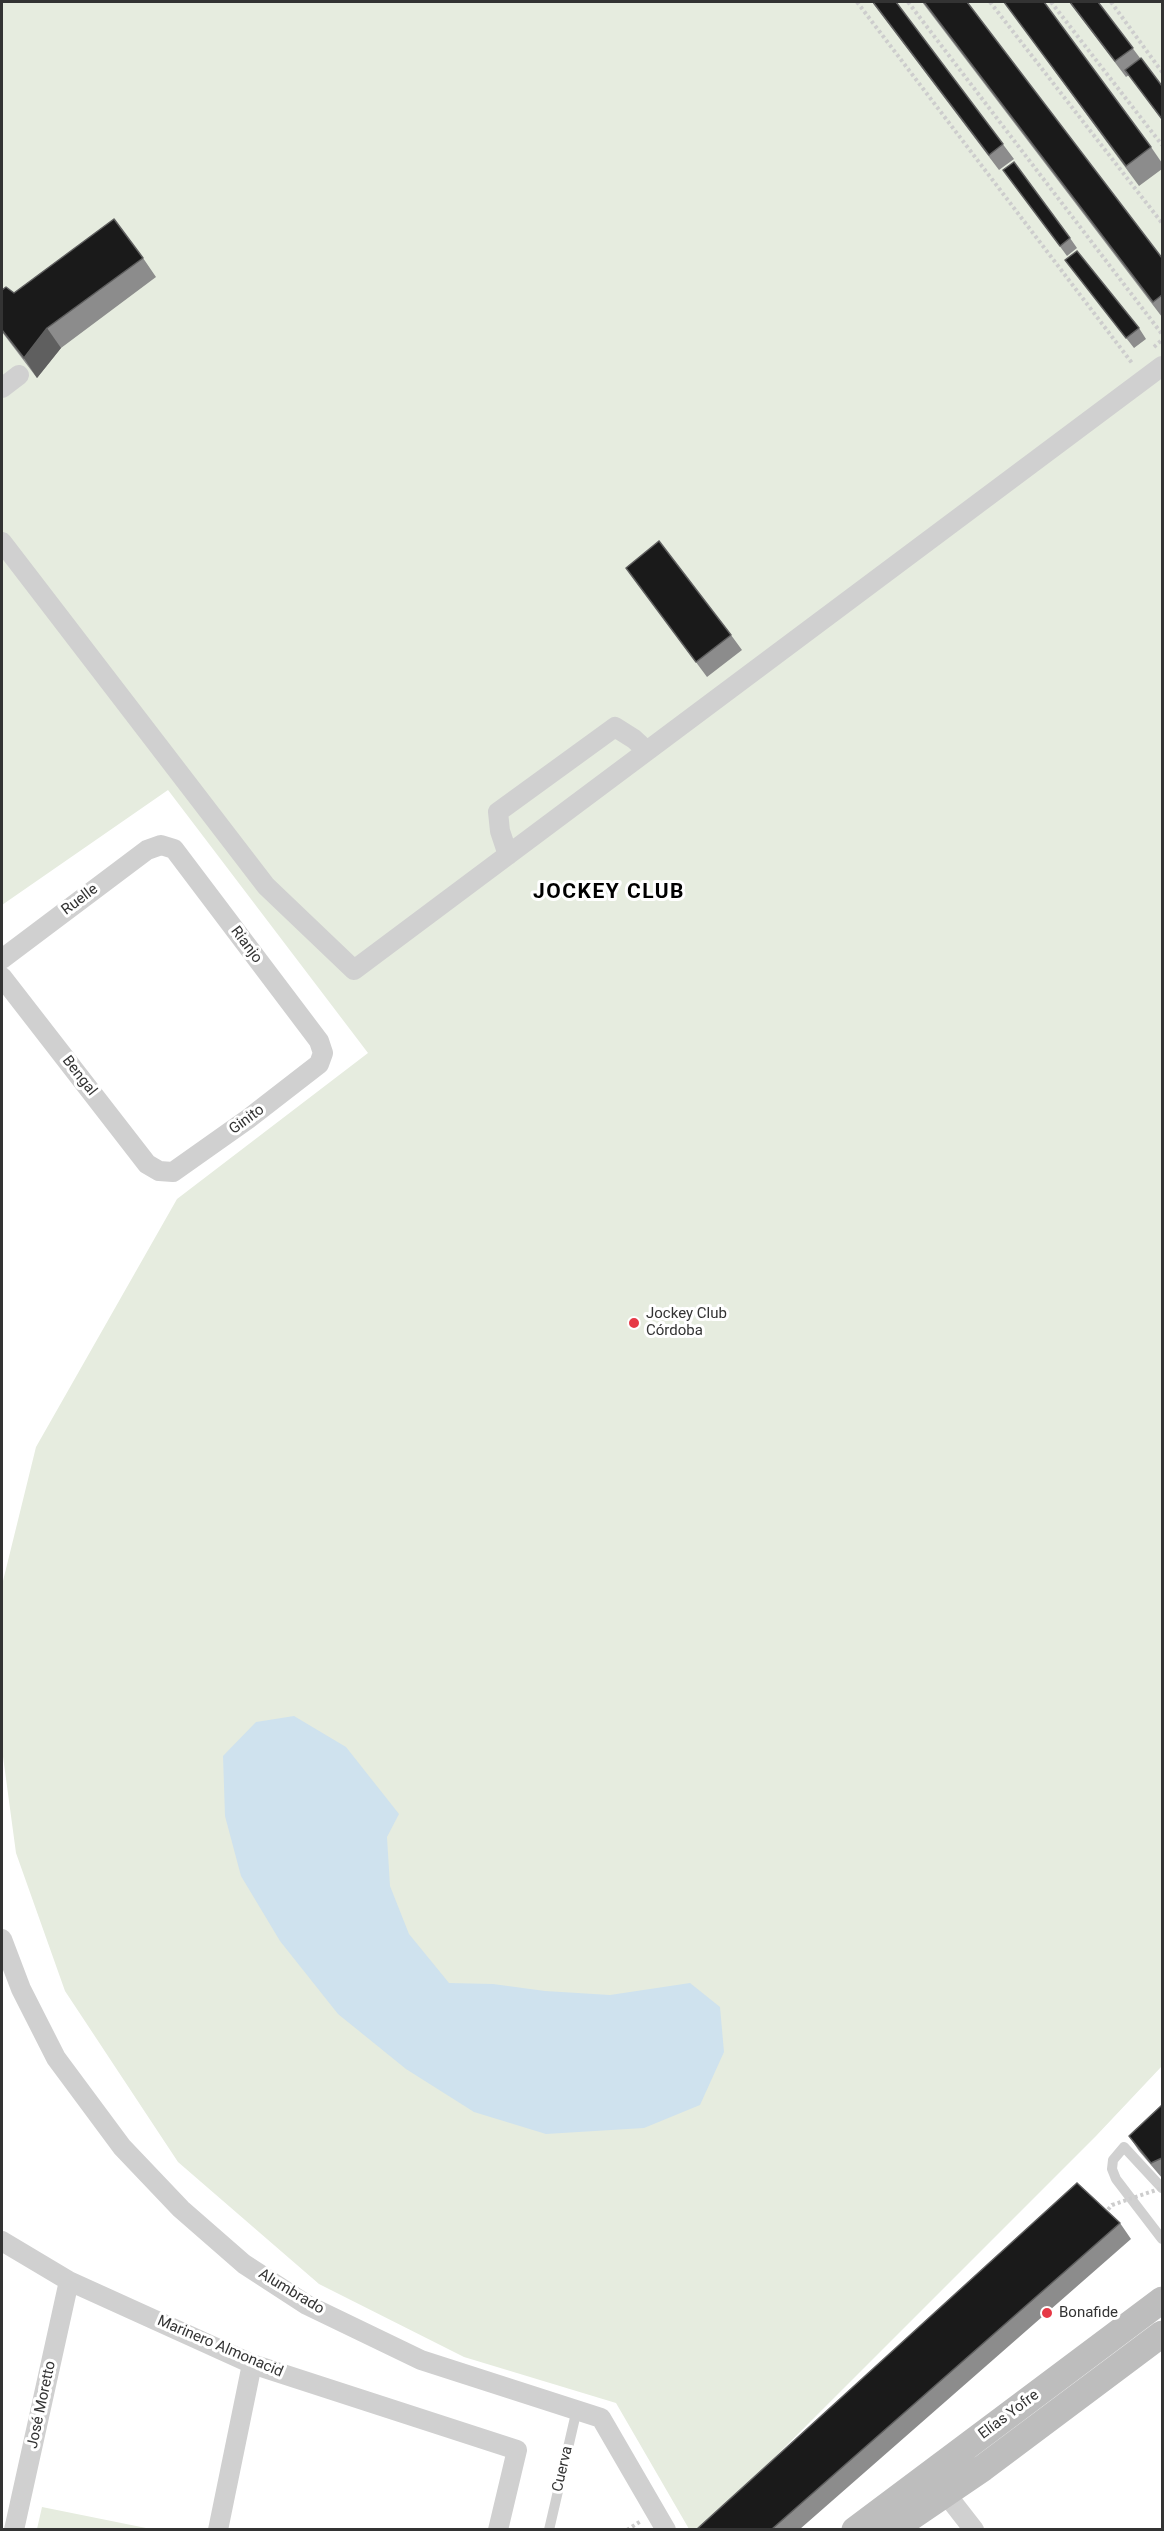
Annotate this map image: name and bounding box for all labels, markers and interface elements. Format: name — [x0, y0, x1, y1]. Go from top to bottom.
district label: JOCKEY CLUB — [533, 880, 685, 906]
street label: Ruelle — [58, 881, 102, 919]
street label: Rianjo — [226, 923, 266, 967]
street label: Bengal — [58, 1052, 100, 1100]
street label: Ginito — [226, 1101, 268, 1139]
place label: Jockey Club Córdoba — [646, 1305, 727, 1340]
marker: Jockey Club Córdoba — [627, 1316, 641, 1330]
street label: Alumbrado — [255, 2265, 327, 2319]
place label: Bonafide — [1059, 2304, 1118, 2322]
marker: Bonafide — [1040, 2306, 1054, 2320]
street label: Marinero Almonacid — [154, 2312, 286, 2382]
street label: José Moretto — [24, 2360, 60, 2450]
street label: Elías Yofre — [975, 2387, 1043, 2443]
street label: Cuerva — [549, 2444, 577, 2494]

